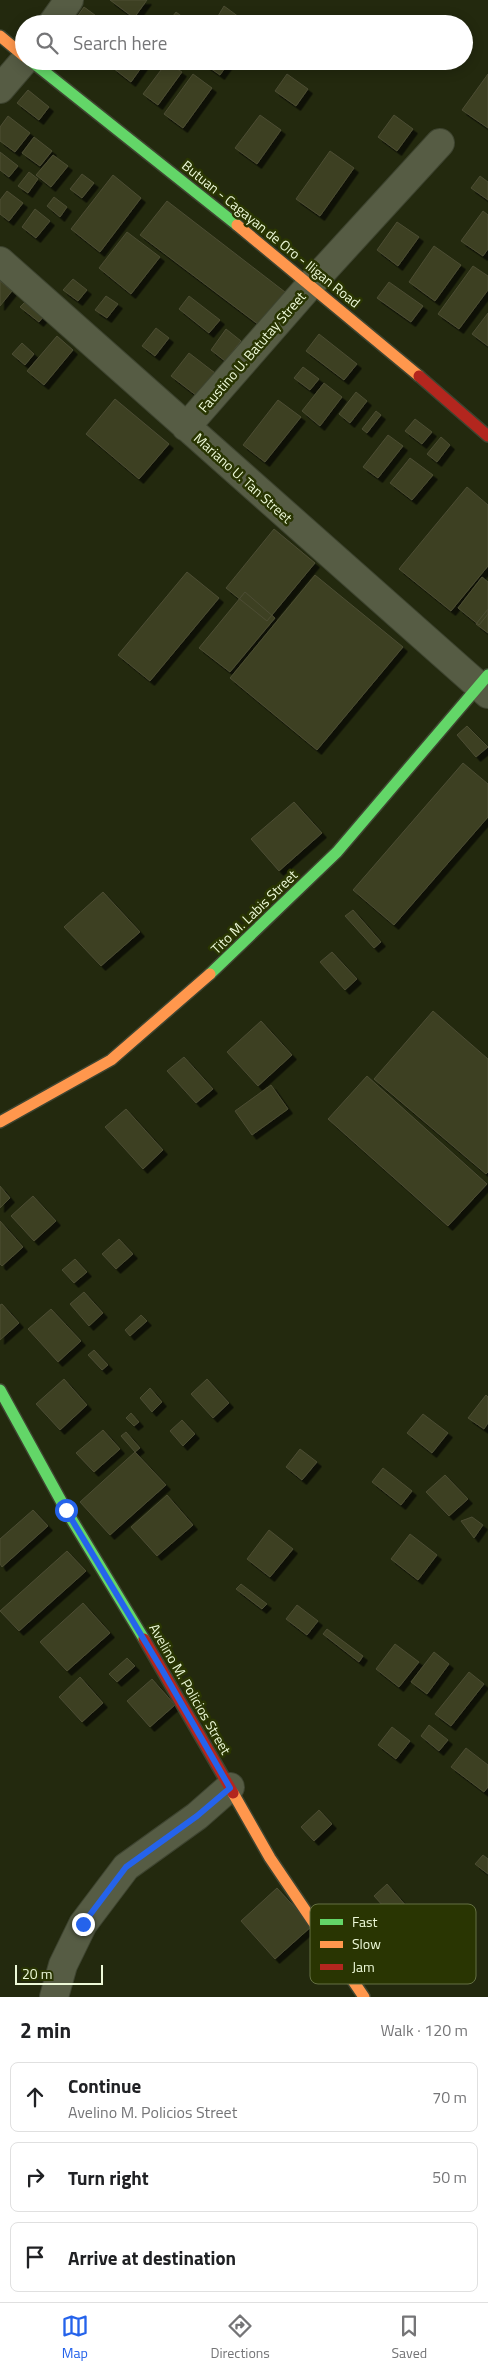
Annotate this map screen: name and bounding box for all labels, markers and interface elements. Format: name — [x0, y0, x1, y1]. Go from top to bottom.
search box — [15, 15, 473, 70]
text: Search here — [73, 28, 167, 57]
icon: search — [33, 29, 61, 57]
street label: Butuan - Cagayan de Oro - Iligan Road — [178, 155, 365, 312]
street label: Faustino U. Batutay Street — [193, 286, 310, 417]
street label: Mariano U. Tan Street — [189, 428, 297, 528]
street label: Tito M. Labis Street — [206, 865, 302, 959]
route start — [55, 1499, 78, 1522]
street label: Avelino M. Policios Street — [144, 1619, 237, 1758]
legend — [310, 1904, 476, 1984]
text: Fast — [352, 1911, 377, 1932]
route end — [72, 1913, 95, 1936]
text: Slow — [352, 1933, 381, 1954]
text: Jam — [352, 1956, 375, 1977]
scale bar — [15, 1962, 102, 1985]
text: 20 m — [22, 1963, 52, 1984]
text: 2 min — [20, 2014, 71, 2046]
text: Walk · 120 m — [380, 2018, 468, 2042]
text: Continue — [68, 2071, 141, 2100]
icon: ahead — [21, 2083, 49, 2111]
text: 70 m — [432, 2085, 467, 2109]
text: Avelino M. Policios Street — [68, 2100, 237, 2124]
icon: right — [21, 2163, 49, 2191]
text: Turn right — [68, 2163, 149, 2192]
text: 50 m — [432, 2165, 467, 2189]
icon: arrive — [21, 2243, 49, 2271]
text: Arrive at destination — [68, 2243, 236, 2272]
tab: Map — [61, 2312, 89, 2363]
tab: Directions — [210, 2312, 270, 2363]
tab: Saved — [392, 2312, 427, 2363]

